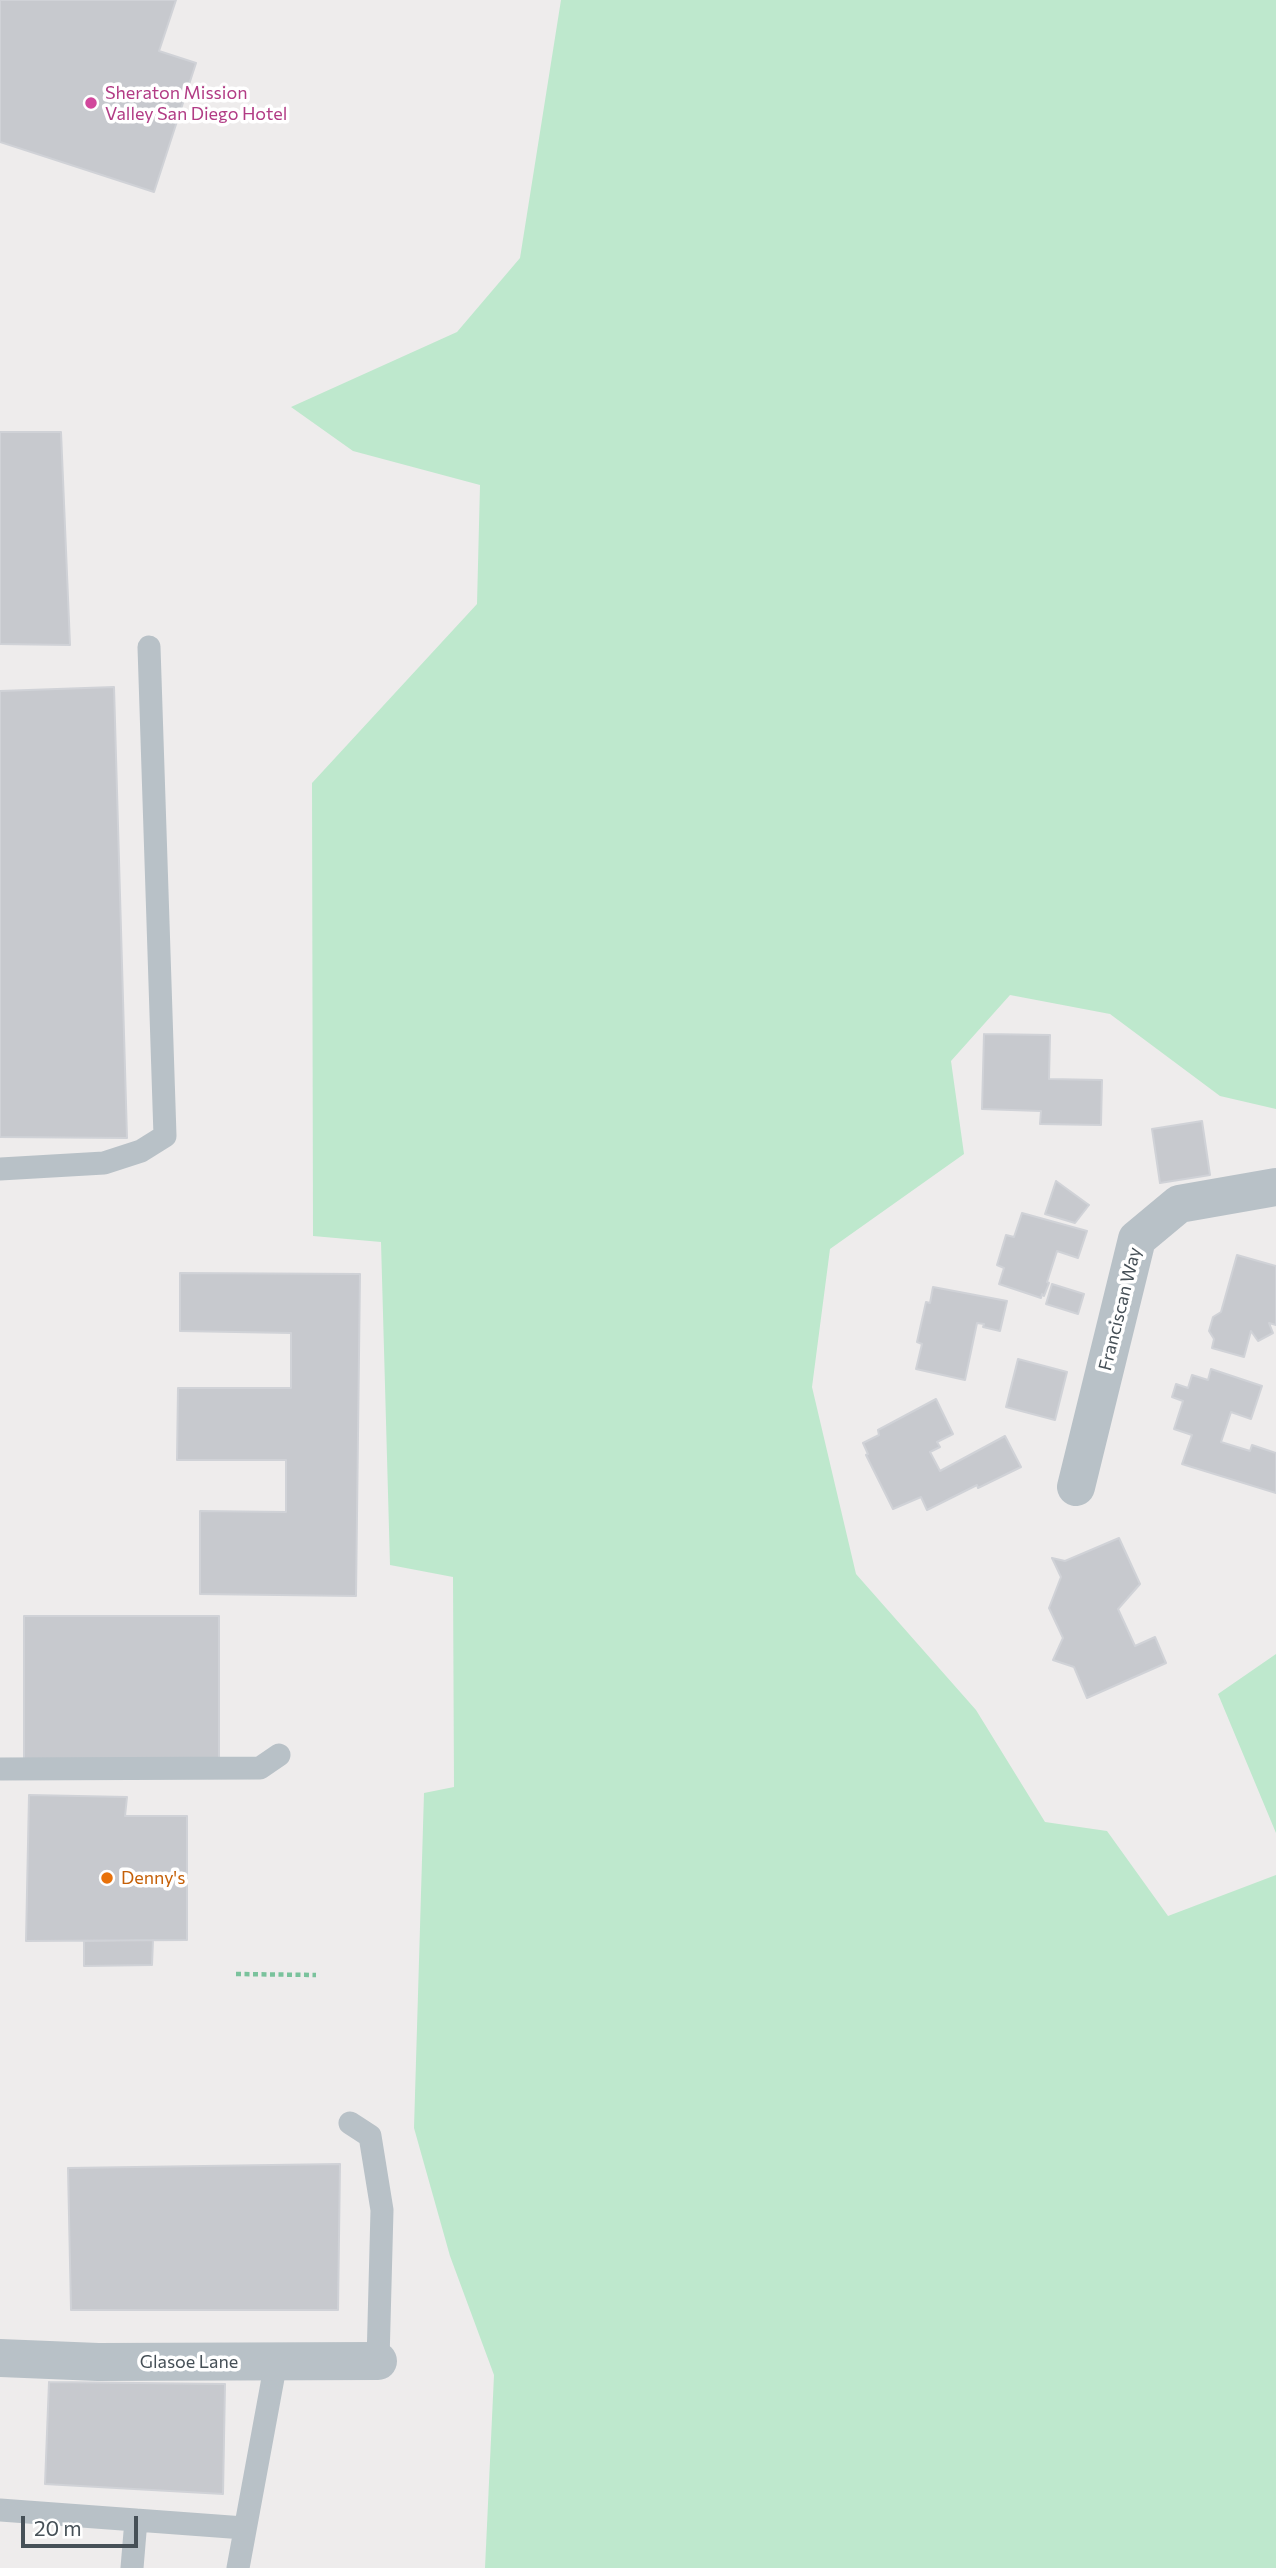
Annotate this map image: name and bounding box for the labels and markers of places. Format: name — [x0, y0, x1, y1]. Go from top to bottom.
place label: Sheraton Mission Valley San Diego Hotel — [105, 82, 287, 124]
marker: Sheraton Mission Valley San Diego Hotel — [83, 95, 99, 111]
place label: Denny's — [121, 1867, 185, 1889]
marker: Denny's — [99, 1870, 115, 1886]

